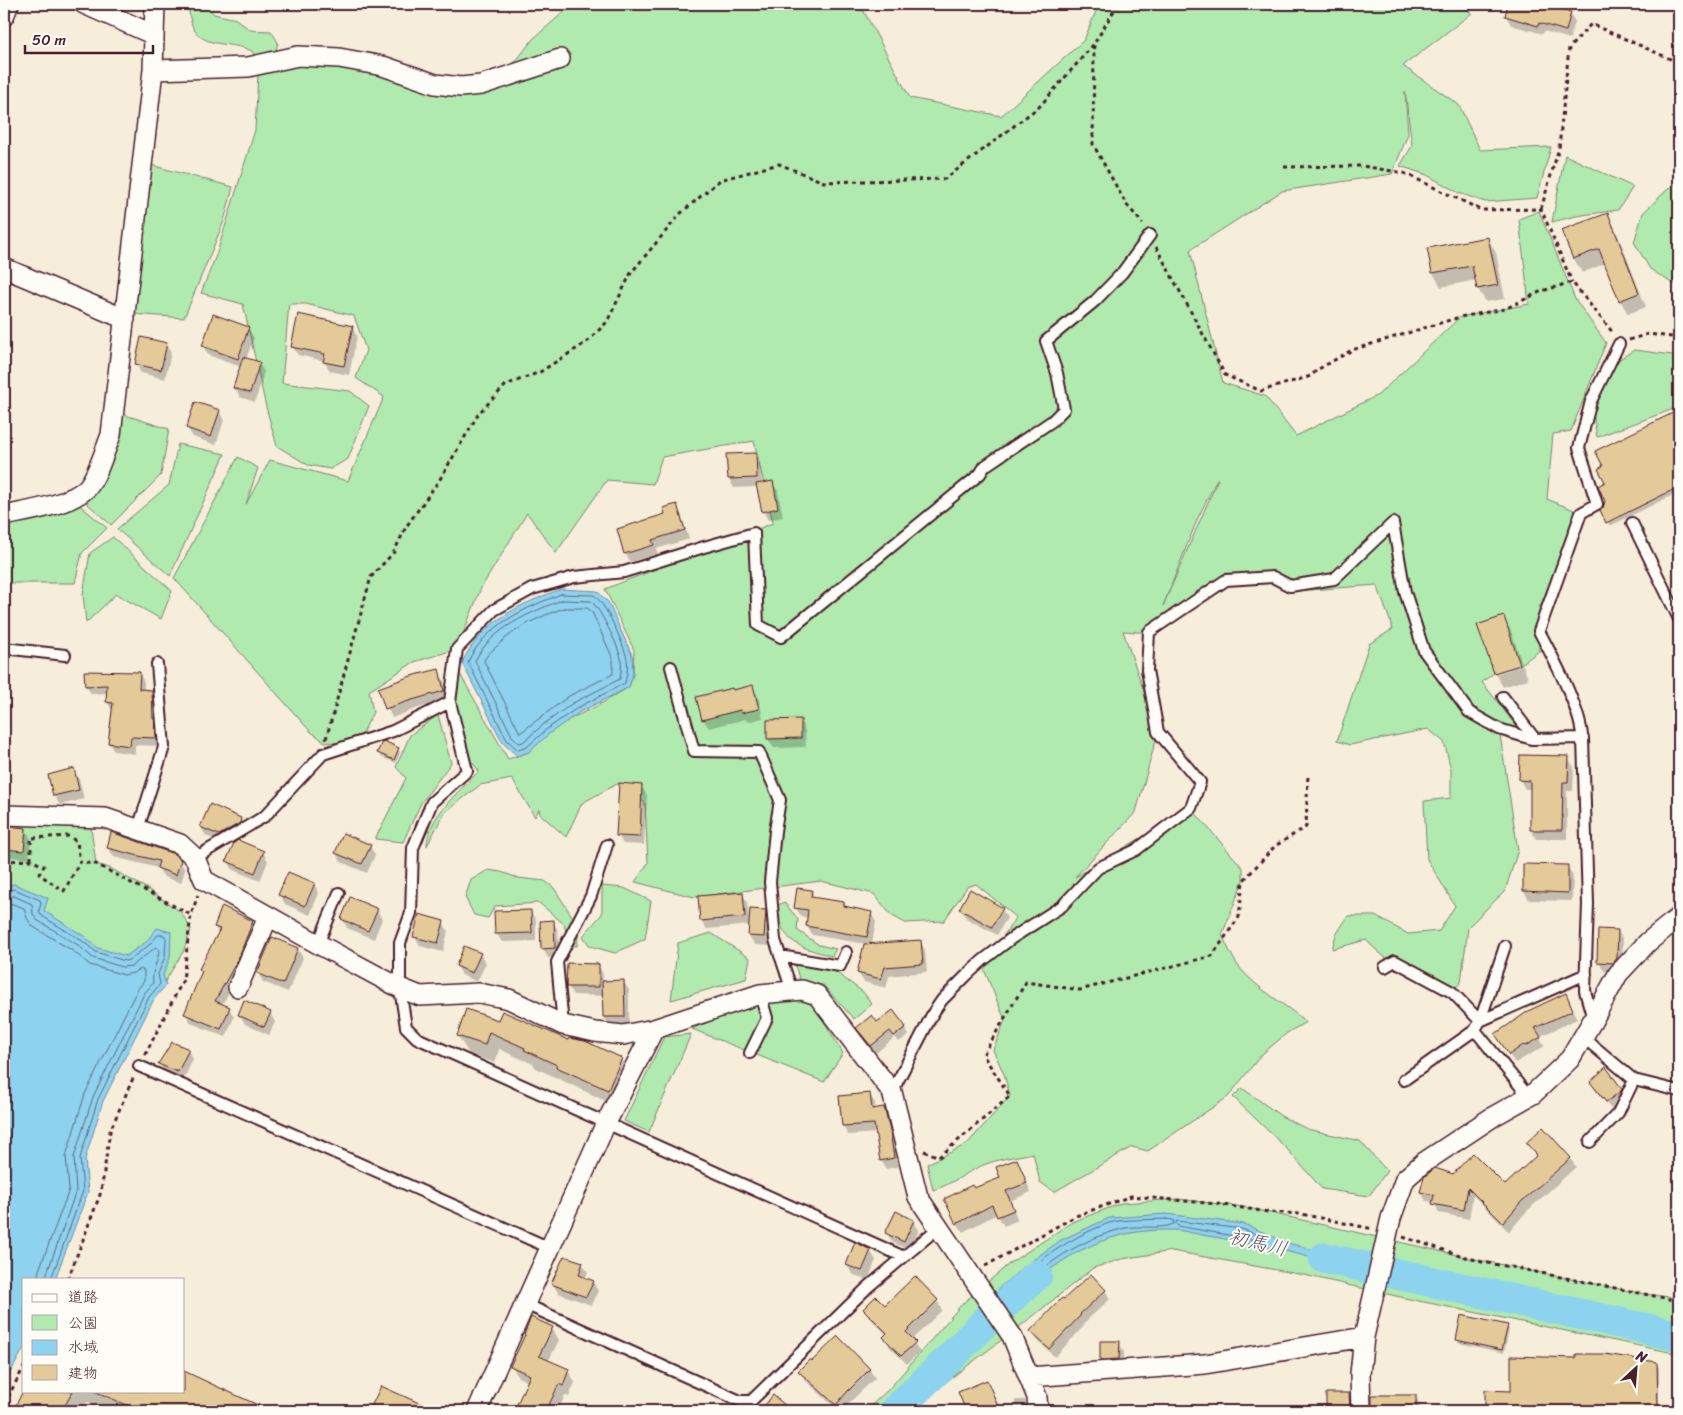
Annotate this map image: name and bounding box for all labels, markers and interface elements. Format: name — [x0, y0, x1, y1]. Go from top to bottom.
scale bar — [25, 22, 152, 54]
text: 50 m — [32, 27, 67, 53]
water label: 初馬川 — [1225, 1219, 1291, 1267]
legend — [22, 1278, 185, 1392]
text: 道路 — [68, 1284, 98, 1310]
text: 公園 — [68, 1310, 98, 1336]
text: 水域 — [68, 1334, 98, 1360]
north arrow — [1610, 1342, 1660, 1392]
text: N — [1631, 1343, 1652, 1370]
text: 建物 — [68, 1360, 98, 1386]

